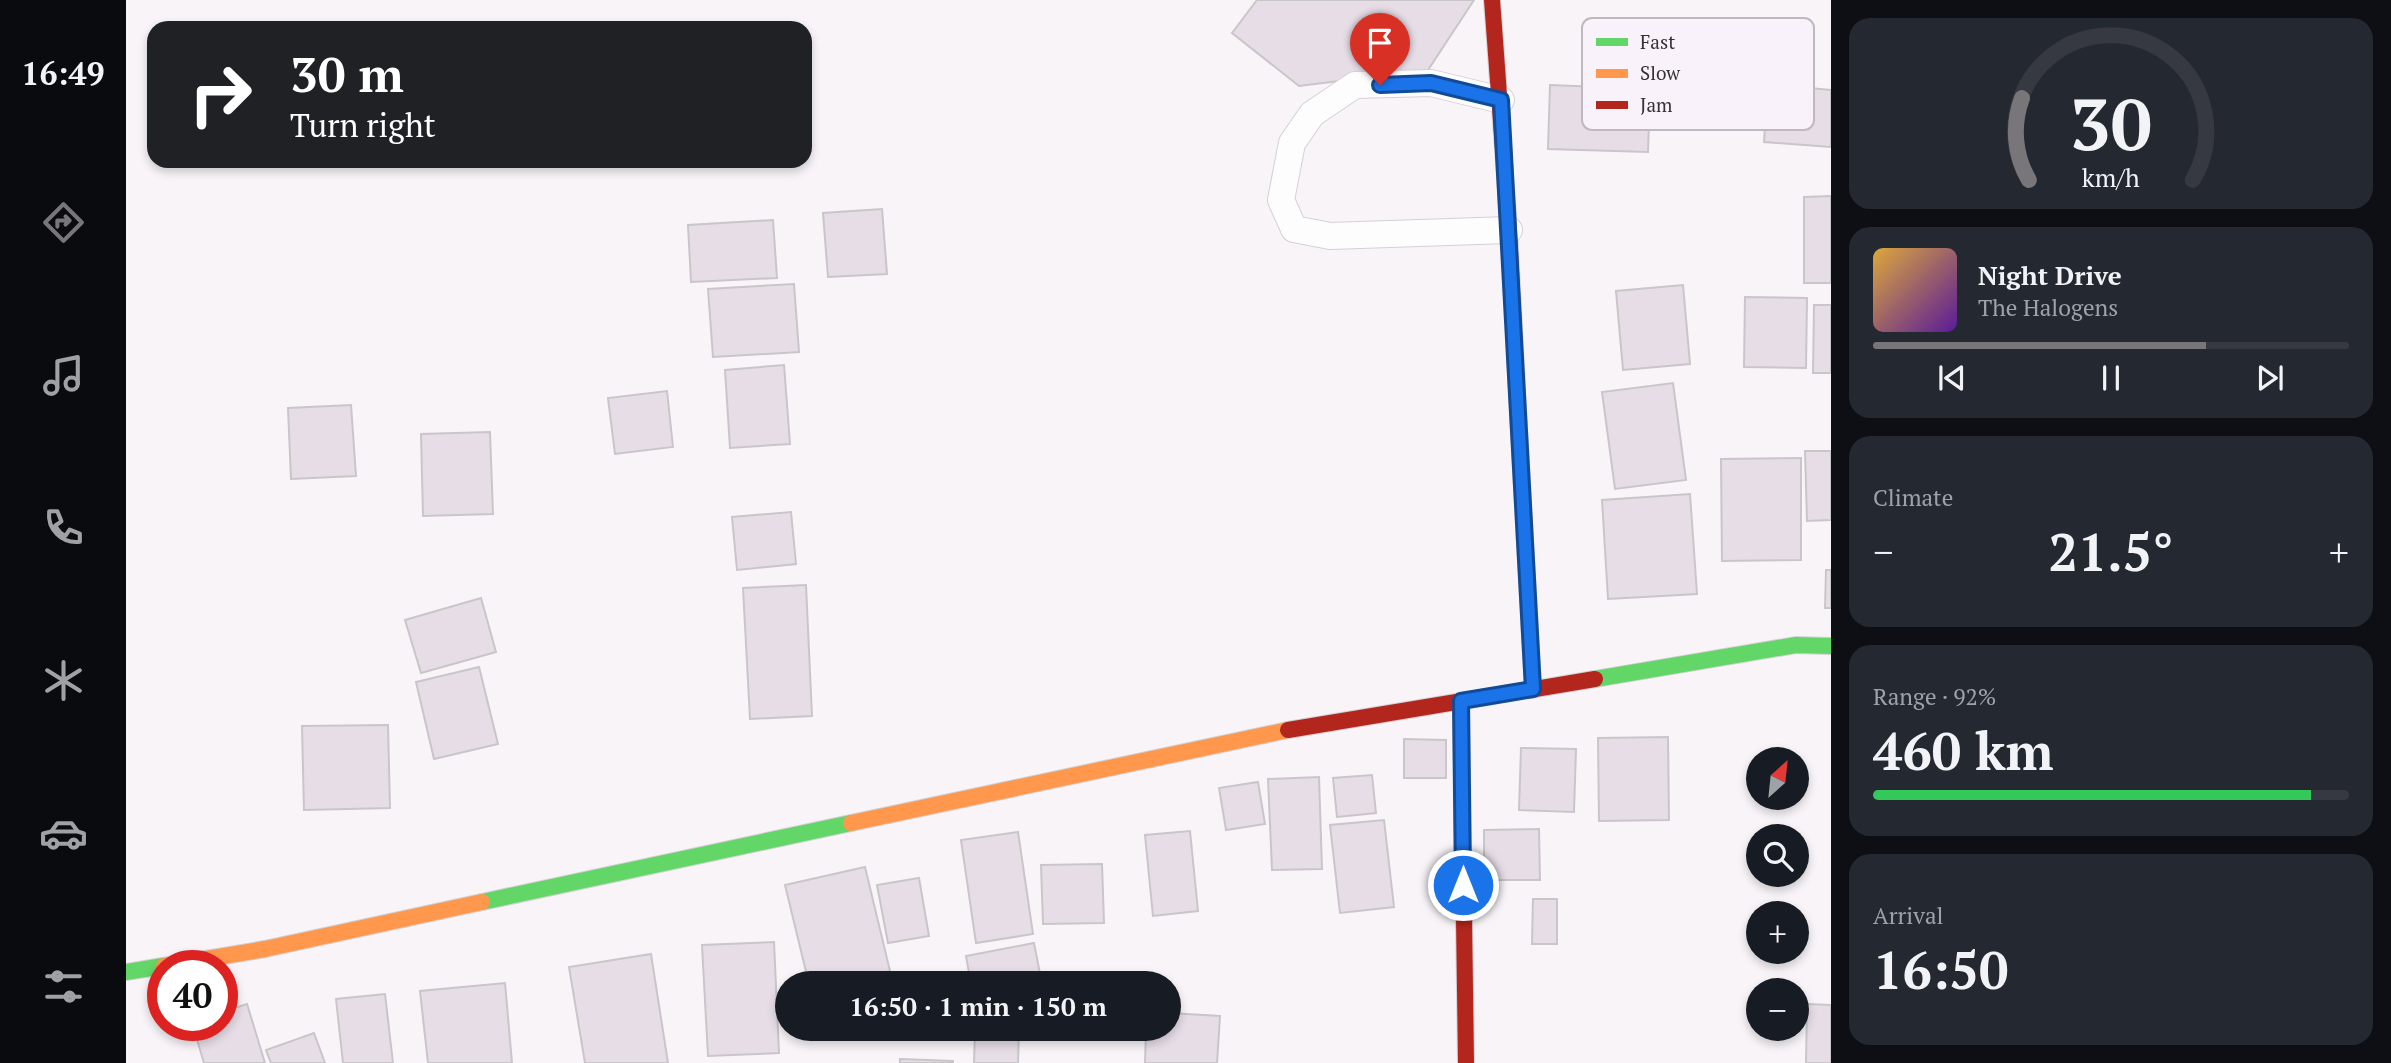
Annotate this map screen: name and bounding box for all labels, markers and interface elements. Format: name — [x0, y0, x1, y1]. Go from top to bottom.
pin — [1350, 13, 1410, 85]
legend — [1582, 18, 1814, 130]
icon: arrive — [1361, 24, 1399, 62]
text: Fast — [1640, 29, 1675, 54]
text: 30 m — [290, 41, 404, 106]
icon: right — [175, 49, 266, 140]
text: 16:49 — [21, 52, 105, 94]
text: Slow — [1640, 60, 1681, 85]
text: 30 — [2070, 74, 2152, 171]
text: Jam — [1640, 92, 1673, 117]
text: Turn right — [290, 104, 436, 146]
text: km/h — [2082, 160, 2140, 193]
icon: directions — [39, 198, 88, 247]
text: Night Drive — [1978, 258, 2122, 292]
text: The Halogens — [1978, 292, 2118, 323]
icon: music — [39, 351, 88, 400]
icon: previous — [1933, 359, 1971, 397]
icon: pause — [2092, 359, 2130, 397]
icon: next — [2251, 359, 2289, 397]
text: Climate — [1873, 482, 1953, 513]
icon: phone — [39, 503, 88, 552]
text: 21.5° — [2048, 517, 2174, 586]
text: − — [1873, 527, 1893, 577]
text: + — [2329, 527, 2349, 577]
icon: climate — [39, 656, 88, 705]
text: Range · 92% — [1873, 681, 1996, 712]
text: 460 km — [1873, 716, 2054, 785]
north arrow — [1746, 747, 1810, 810]
map controls — [1746, 747, 1809, 1041]
icon: car — [39, 809, 88, 858]
button: search — [1746, 824, 1809, 887]
position arrow — [1426, 848, 1500, 922]
text: Arrival — [1873, 900, 1944, 931]
button: + — [1746, 901, 1809, 964]
text: 16:50 — [1873, 935, 2008, 1004]
speed limit sign: 40 — [147, 950, 238, 1041]
icon: filters — [39, 962, 88, 1011]
button: − — [1746, 978, 1809, 1041]
text: 16:50 · 1 min · 150 m — [849, 989, 1107, 1023]

